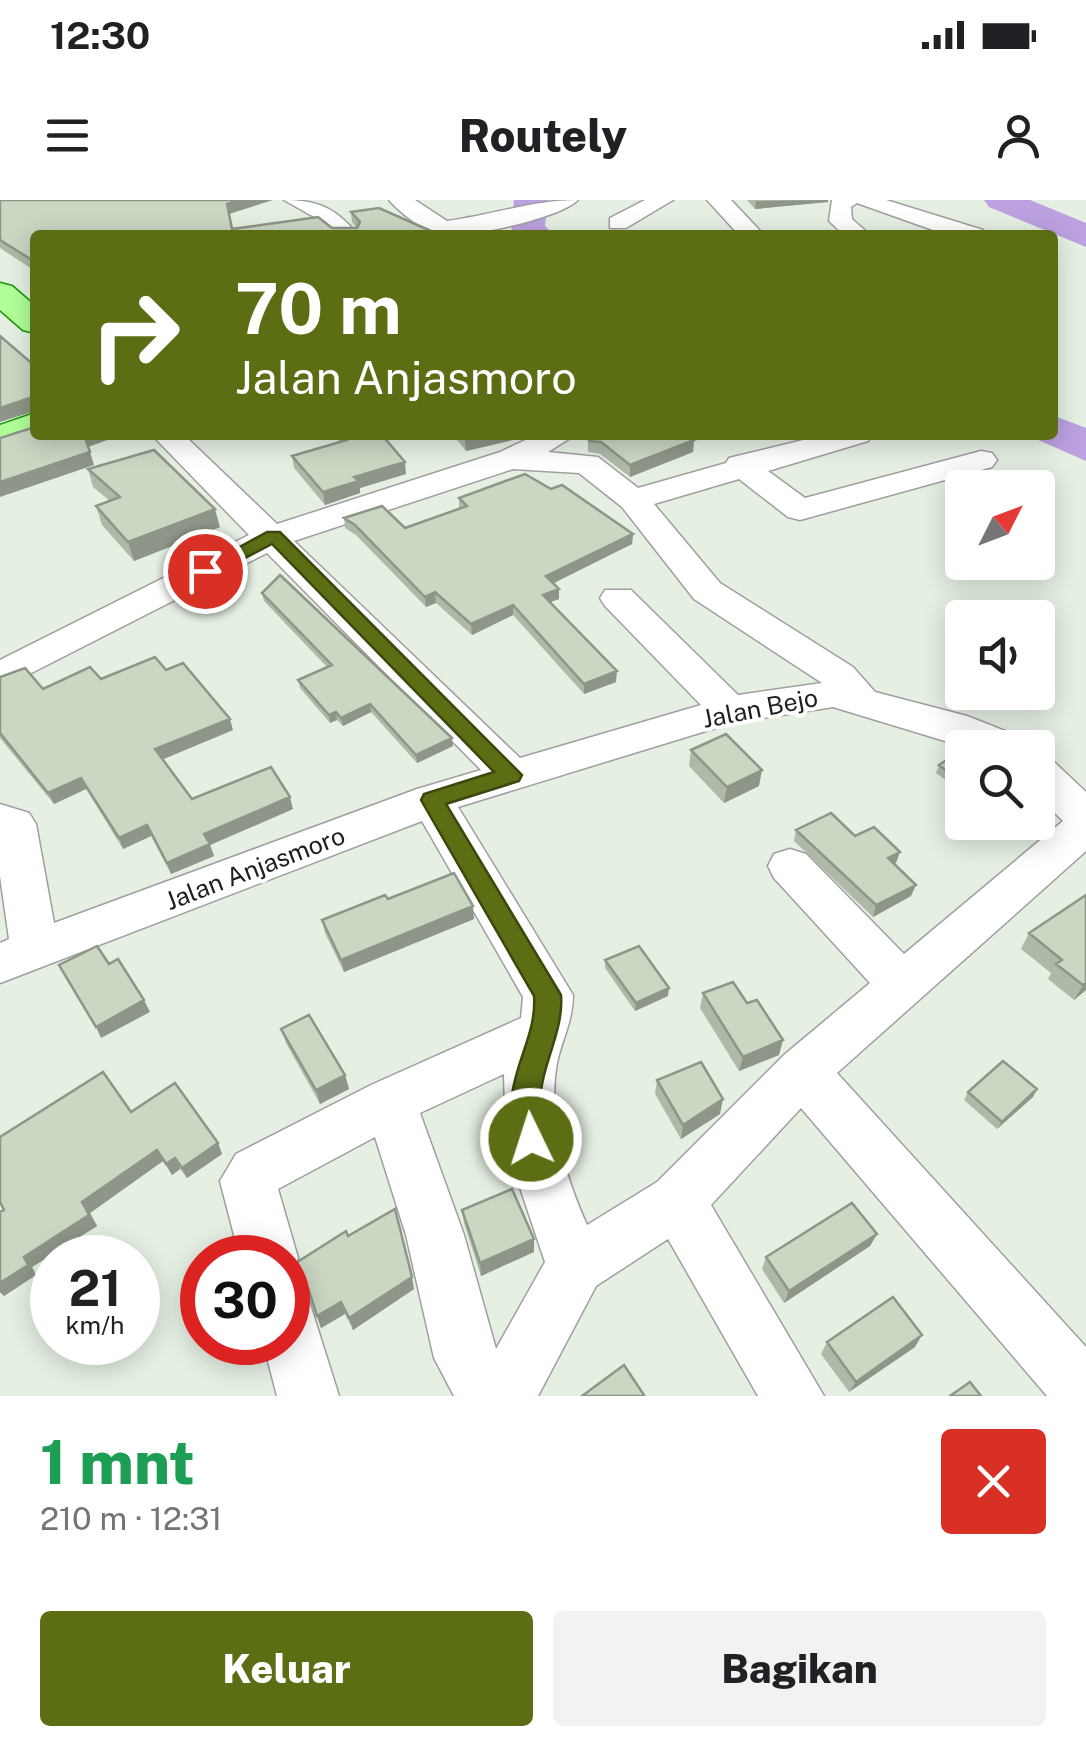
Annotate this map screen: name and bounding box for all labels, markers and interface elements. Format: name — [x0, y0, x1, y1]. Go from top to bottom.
text: 12:30 — [50, 13, 150, 58]
icon: menu — [40, 108, 95, 163]
icon: person — [991, 108, 1046, 163]
text: Routely — [459, 109, 627, 162]
text: 70 m — [235, 267, 402, 350]
icon: right — [70, 270, 200, 400]
text: Jalan Anjasmoro — [235, 351, 577, 404]
north arrow — [945, 470, 1055, 580]
map controls — [945, 470, 1055, 840]
pin — [163, 529, 248, 614]
icon: arrive — [178, 544, 233, 599]
button: sound — [945, 600, 1055, 710]
street label: Jalan Bejo — [700, 682, 820, 734]
button: search — [945, 730, 1055, 840]
street label: Jalan Anjasmoro — [161, 820, 349, 916]
position arrow — [479, 1087, 583, 1191]
speed limit sign: 30 — [180, 1235, 310, 1365]
text: 21 — [68, 1258, 122, 1317]
text: km/h — [66, 1310, 124, 1340]
text: 1 mnt — [40, 1427, 195, 1498]
button: close — [941, 1429, 1046, 1534]
text: 210 m · 12:31 — [40, 1500, 222, 1537]
button: Keluar — [40, 1611, 533, 1726]
button: Bagikan — [553, 1611, 1046, 1726]

